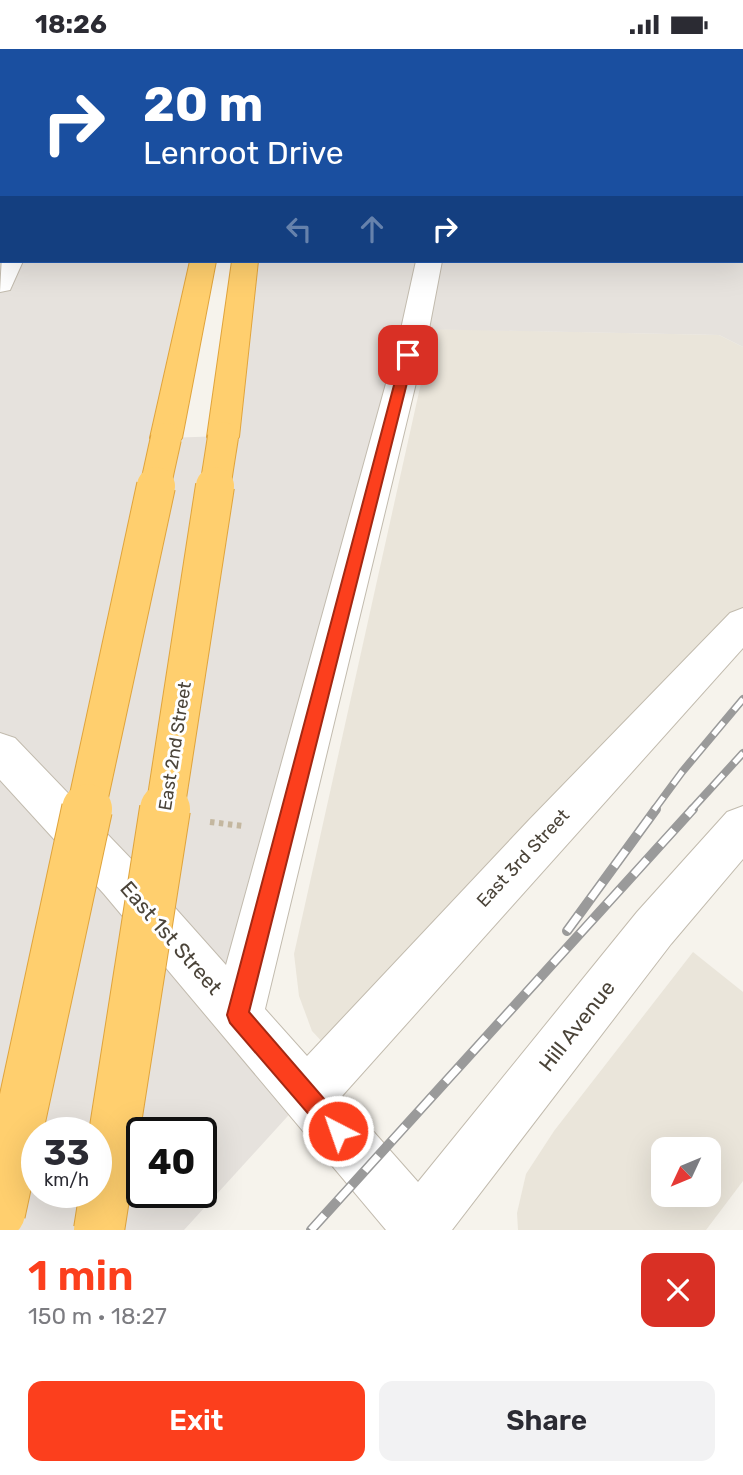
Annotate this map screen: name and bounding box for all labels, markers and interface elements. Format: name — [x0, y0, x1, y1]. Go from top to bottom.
text: 18:26 — [35, 9, 107, 40]
text: 20 m — [143, 75, 264, 133]
icon: right — [28, 77, 119, 168]
text: Lenroot Drive — [143, 134, 344, 172]
icon: left — [280, 210, 318, 248]
icon: ahead — [353, 210, 391, 248]
icon: right — [426, 210, 464, 248]
pin — [378, 325, 438, 385]
icon: arrive — [389, 336, 427, 374]
street label: East 2nd Street — [154, 680, 196, 812]
street label: East 3rd Street — [472, 804, 574, 912]
street label: East 1st Street — [115, 876, 227, 1000]
street label: Hill Avenue — [533, 975, 620, 1076]
position arrow — [301, 1094, 375, 1168]
speed limit sign: 40 — [126, 1117, 217, 1208]
text: 33 — [43, 1132, 90, 1174]
north arrow — [651, 1137, 721, 1207]
map controls — [651, 1137, 721, 1207]
text: km/h — [44, 1169, 89, 1191]
text: 1 min — [28, 1251, 134, 1301]
button: close — [641, 1253, 715, 1327]
text: 150 m · 18:27 — [28, 1302, 167, 1330]
button: Exit — [28, 1381, 365, 1461]
button: Share — [379, 1381, 715, 1461]

